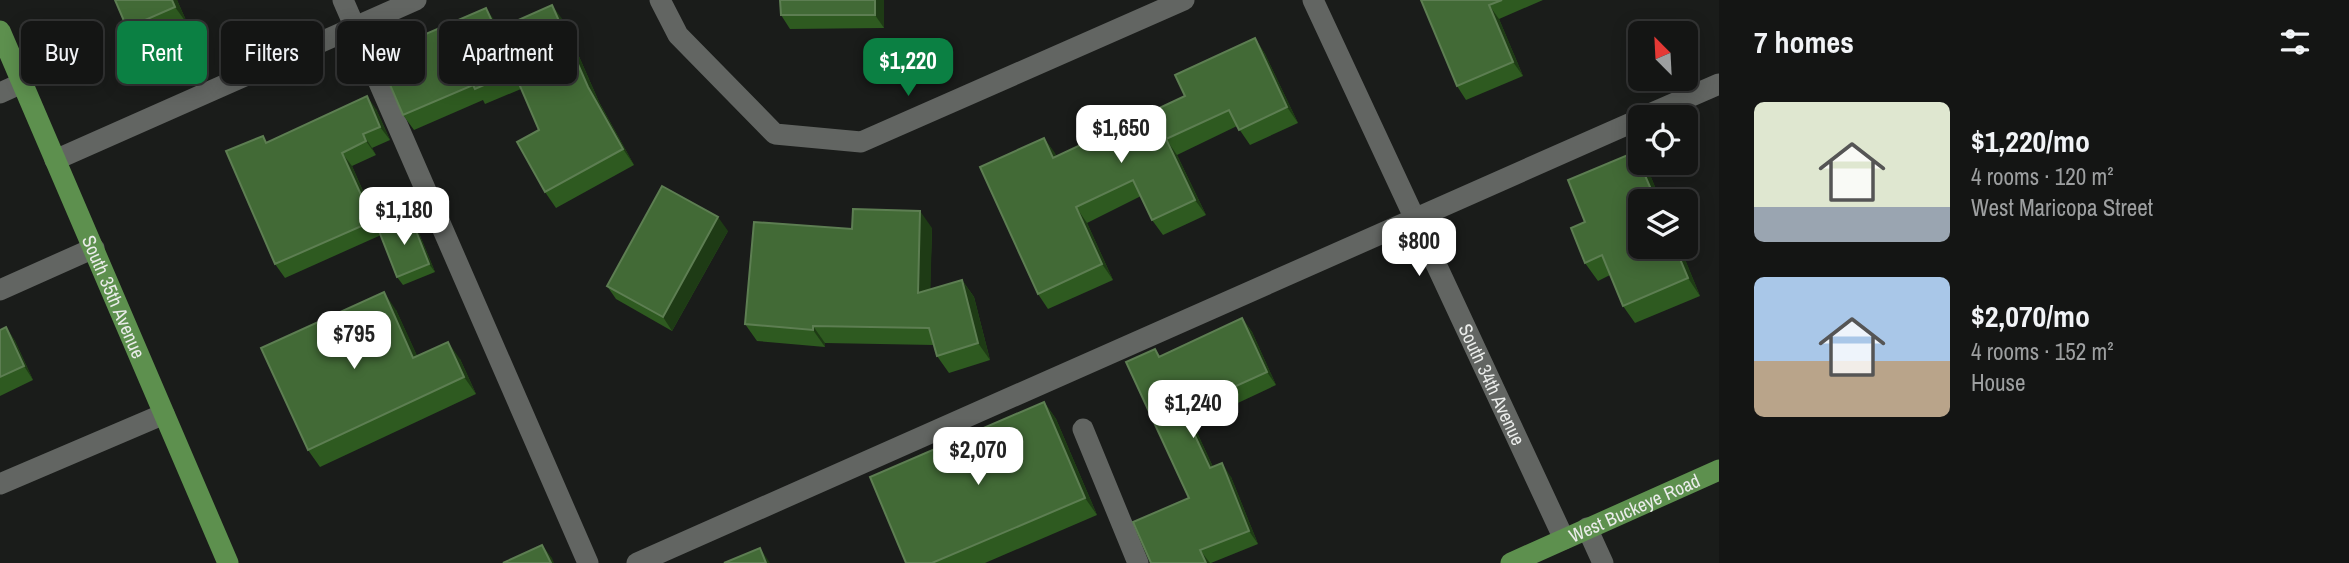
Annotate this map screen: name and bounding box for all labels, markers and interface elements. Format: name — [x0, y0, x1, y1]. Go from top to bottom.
chip: Buy — [21, 21, 103, 84]
chip: Rent — [117, 21, 207, 84]
chip: Filters — [221, 21, 323, 84]
chip: New — [337, 21, 425, 84]
chip: Apartment — [439, 21, 577, 84]
north arrow — [1628, 21, 1698, 91]
map controls — [1628, 21, 1698, 259]
text: 7 homes — [1754, 22, 1854, 62]
icon: filters — [2276, 23, 2314, 61]
pin: $1,220 — [851, 38, 965, 98]
text: $1,220 — [879, 45, 937, 76]
button: locate — [1628, 105, 1698, 175]
pin: $1,650 — [1064, 106, 1178, 165]
text: $1,650 — [1092, 112, 1150, 143]
text: $1,220/mo — [1971, 121, 2090, 161]
icon: home — [1810, 130, 1894, 214]
text: 4 rooms · 120 m² — [1971, 161, 2114, 192]
pin: $1,180 — [347, 188, 461, 247]
button: layers — [1628, 189, 1698, 259]
text: West Maricopa Street — [1971, 192, 2153, 223]
text: $1,180 — [375, 194, 433, 225]
pin: $800 — [1378, 218, 1460, 278]
text: $800 — [1398, 225, 1440, 256]
street label: South 35th Avenue — [76, 231, 152, 362]
text: $2,070/mo — [1971, 296, 2090, 336]
icon: home — [1810, 305, 1894, 389]
pin: $795 — [313, 312, 395, 371]
text: $795 — [333, 318, 375, 349]
street label: South 34th Avenue — [1452, 319, 1532, 449]
text: 4 rooms · 152 m² — [1971, 336, 2114, 367]
text: House — [1971, 367, 2026, 398]
pin: $1,240 — [1136, 380, 1250, 440]
text: $1,240 — [1164, 387, 1222, 418]
pin: $2,070 — [921, 428, 1035, 487]
text: $2,070 — [949, 434, 1007, 465]
street label: West Buckeye Road — [1565, 467, 1704, 549]

